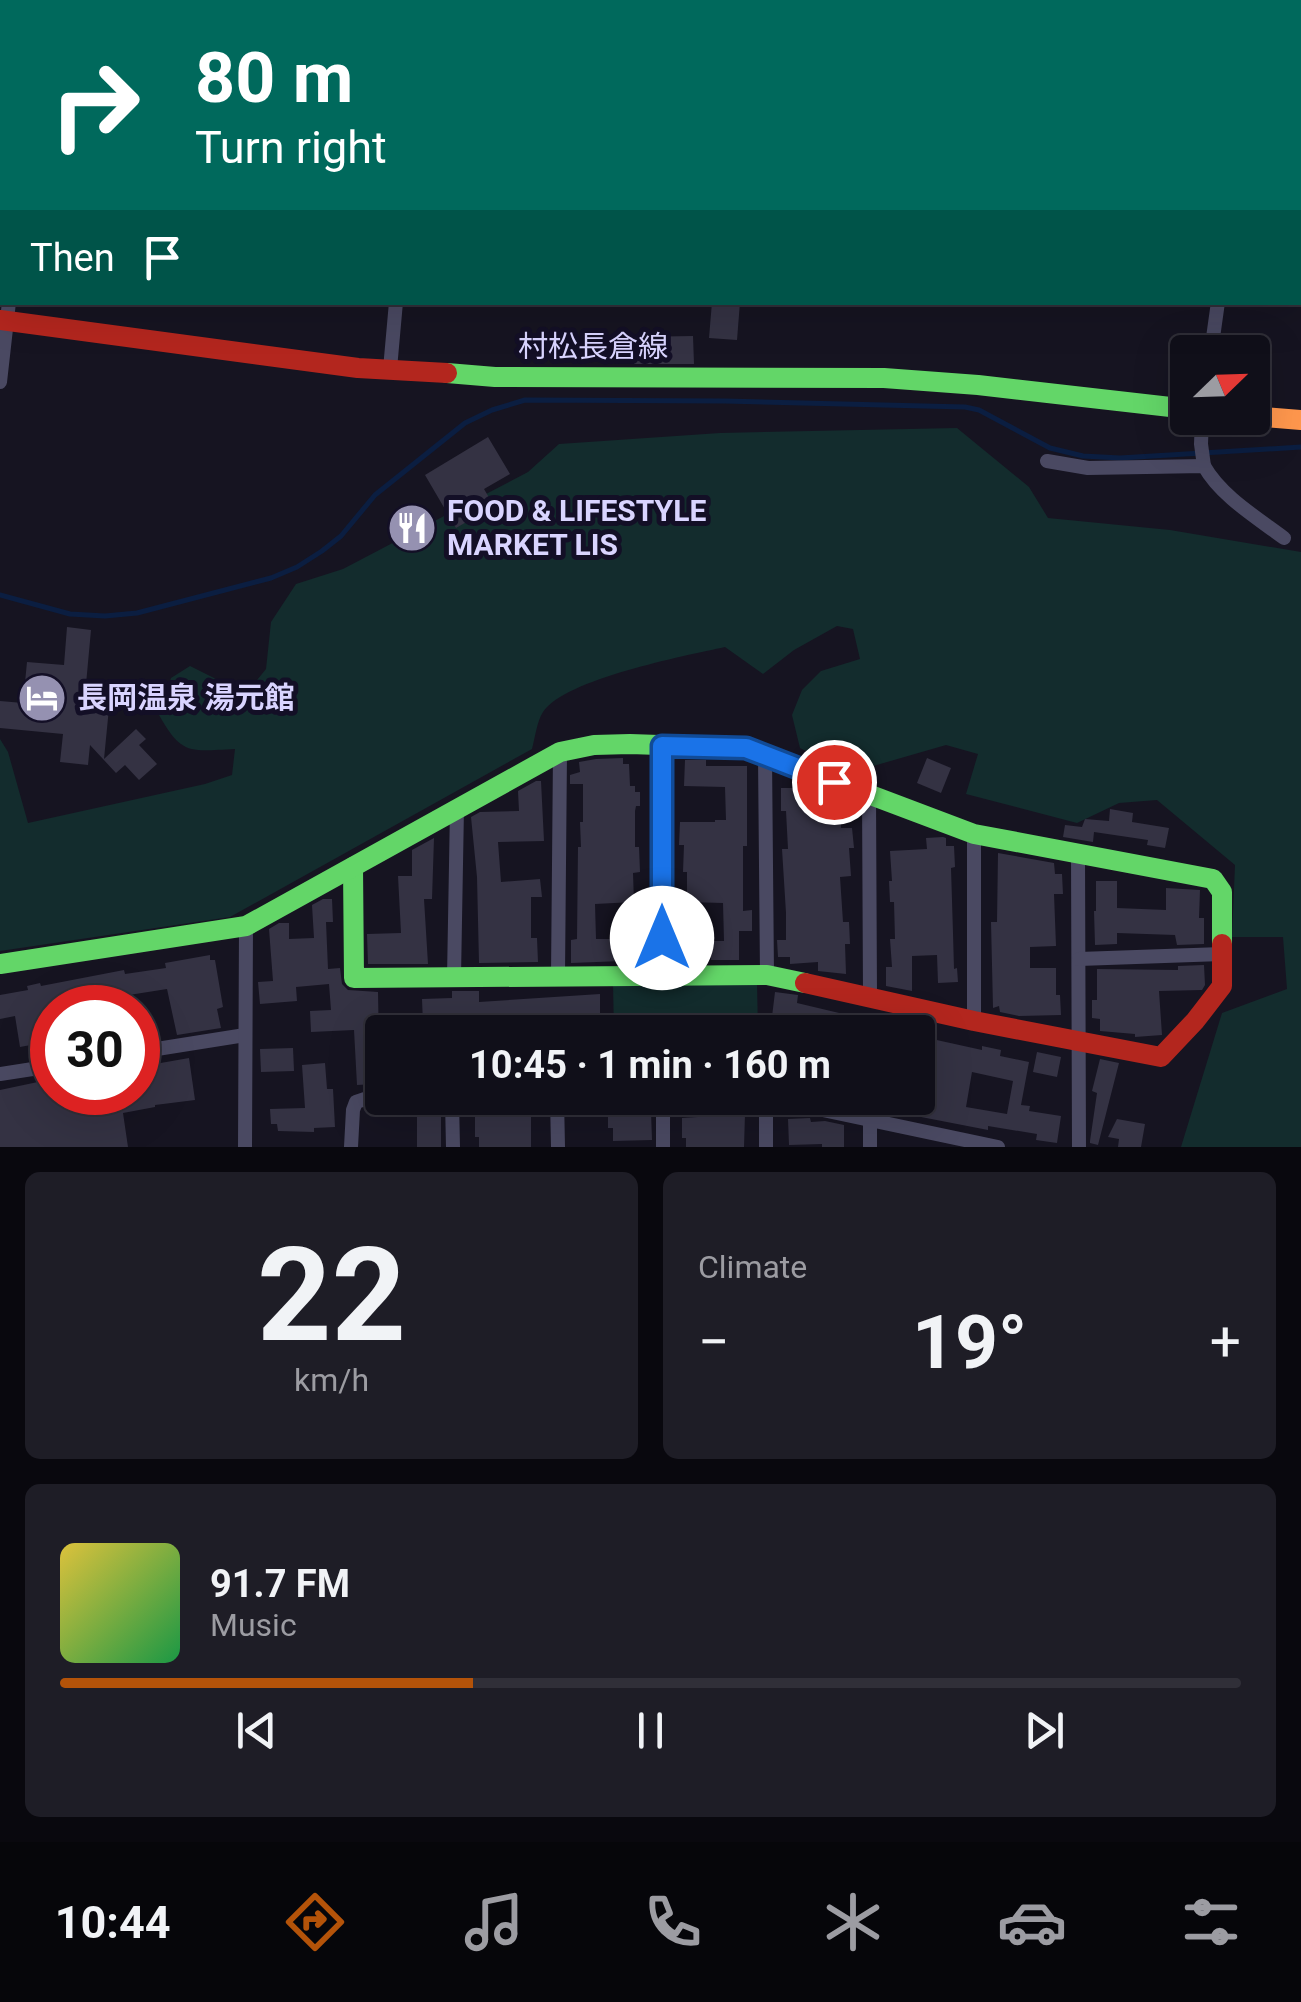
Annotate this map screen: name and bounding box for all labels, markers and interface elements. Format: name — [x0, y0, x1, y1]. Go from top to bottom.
text: 80 m — [195, 37, 353, 119]
icon: right — [30, 40, 160, 170]
text: Turn right — [195, 121, 387, 174]
icon: arrive — [135, 230, 190, 285]
text: Then — [30, 236, 115, 280]
street label: 村松長倉線 — [518, 329, 668, 364]
north arrow — [1170, 335, 1270, 435]
map controls — [1170, 335, 1270, 435]
place label: FOOD & LIFESTYLE MARKET LIS — [447, 493, 706, 562]
restaurant icon: FOOD & LIFESTYLE MARKET LIS — [386, 502, 438, 554]
hotel icon: 長岡温泉 湯元館 — [16, 672, 68, 724]
place label: 長岡温泉 湯元館 — [77, 680, 294, 715]
pin — [792, 740, 877, 825]
icon: arrive — [807, 755, 862, 810]
position arrow — [610, 886, 714, 990]
speed limit sign: 30 — [30, 985, 160, 1115]
text: 10:45 · 1 min · 160 m — [469, 1043, 831, 1087]
text: 22 — [257, 1219, 406, 1372]
text: Climate — [698, 1248, 807, 1286]
text: 19° — [912, 1298, 1027, 1386]
text: − — [698, 1310, 729, 1374]
text: + — [1210, 1310, 1241, 1374]
text: km/h — [294, 1361, 369, 1399]
text: 91.7 FM — [210, 1562, 350, 1606]
text: Music — [210, 1606, 297, 1644]
icon: previous — [229, 1703, 284, 1758]
icon: pause — [623, 1703, 678, 1758]
icon: next — [1017, 1703, 1072, 1758]
icon: directions — [280, 1887, 350, 1957]
icon: music — [459, 1887, 529, 1957]
icon: phone — [638, 1887, 708, 1957]
icon: climate — [818, 1887, 888, 1957]
icon: car — [997, 1887, 1067, 1957]
icon: filters — [1176, 1887, 1246, 1957]
text: 10:44 — [55, 1896, 171, 1949]

